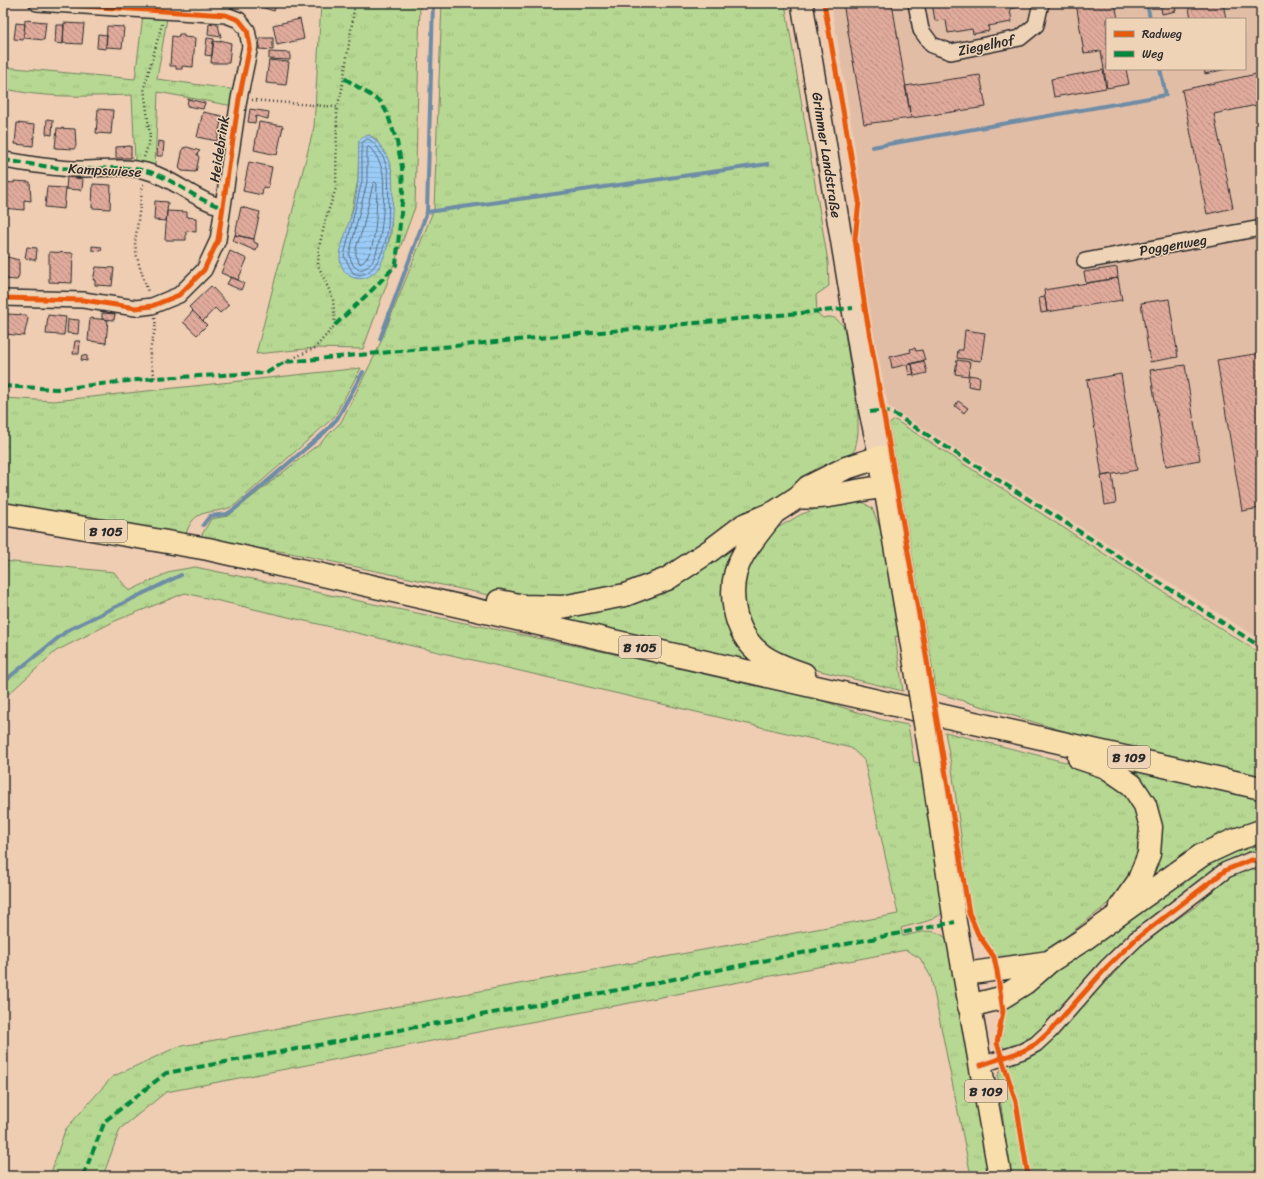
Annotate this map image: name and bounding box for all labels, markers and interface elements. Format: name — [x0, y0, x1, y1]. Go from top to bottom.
legend — [1106, 18, 1246, 70]
text: Radweg — [1142, 23, 1182, 45]
street label: Ziegelhof — [956, 27, 1018, 64]
text: Weg — [1142, 43, 1163, 65]
street label: Grimmer Landstraße — [804, 90, 849, 220]
street label: Heidebrink — [202, 113, 237, 184]
street label: Kampswiese — [68, 156, 142, 185]
street label: Poggenweg — [1137, 227, 1209, 264]
road number: B 105 — [85, 520, 127, 542]
road number: B 105 — [619, 636, 661, 658]
road number: B 109 — [1108, 746, 1150, 768]
road number: B 109 — [965, 1080, 1007, 1102]

